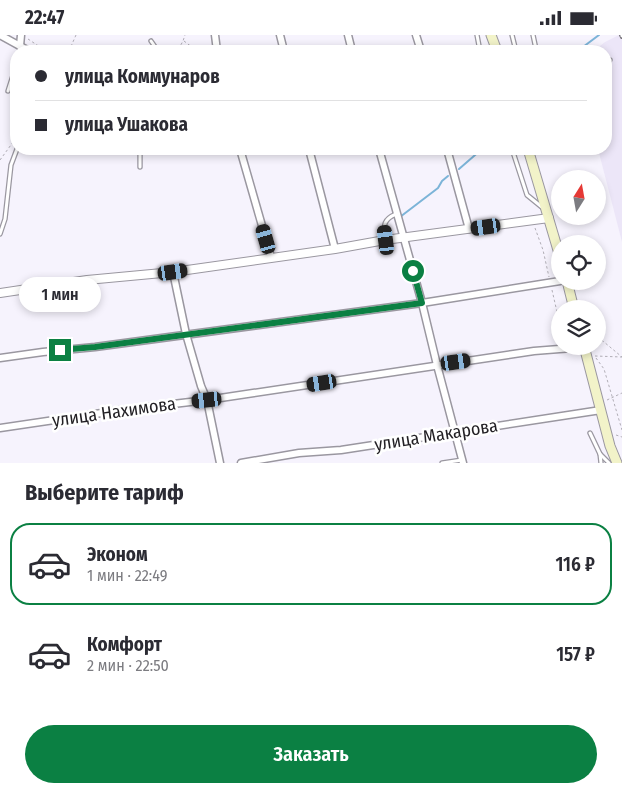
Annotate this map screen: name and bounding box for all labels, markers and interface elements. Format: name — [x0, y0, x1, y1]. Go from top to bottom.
text: 22:47 — [25, 6, 64, 29]
text: улица Коммунаров — [65, 65, 220, 88]
text: улица Ушакова — [65, 113, 188, 136]
north arrow — [551, 170, 606, 225]
map controls — [551, 170, 606, 355]
car — [470, 217, 501, 237]
car — [254, 223, 277, 255]
car — [376, 224, 395, 256]
button: locate — [551, 235, 606, 290]
route start — [402, 260, 424, 282]
car — [157, 262, 188, 282]
callout: 1 мин — [19, 277, 101, 313]
text: 1 мин — [41, 285, 79, 304]
button: layers — [551, 300, 606, 355]
route end — [49, 339, 71, 361]
car — [440, 352, 471, 372]
car — [306, 373, 337, 393]
car — [191, 391, 222, 409]
street label: улица Нахимова — [51, 392, 177, 432]
street label: улица Макарова — [373, 414, 499, 456]
text: Выберите тариф — [25, 479, 184, 506]
icon: car — [27, 542, 72, 587]
text: Эконом — [87, 543, 148, 566]
text: 116 ₽ — [555, 553, 595, 576]
text: 1 мин · 22:49 — [87, 566, 167, 585]
icon: car — [27, 632, 72, 677]
text: Комфорт — [87, 633, 162, 656]
text: 157 ₽ — [556, 643, 595, 666]
text: 2 мин · 22:50 — [87, 656, 169, 675]
button: Заказать — [25, 725, 597, 783]

